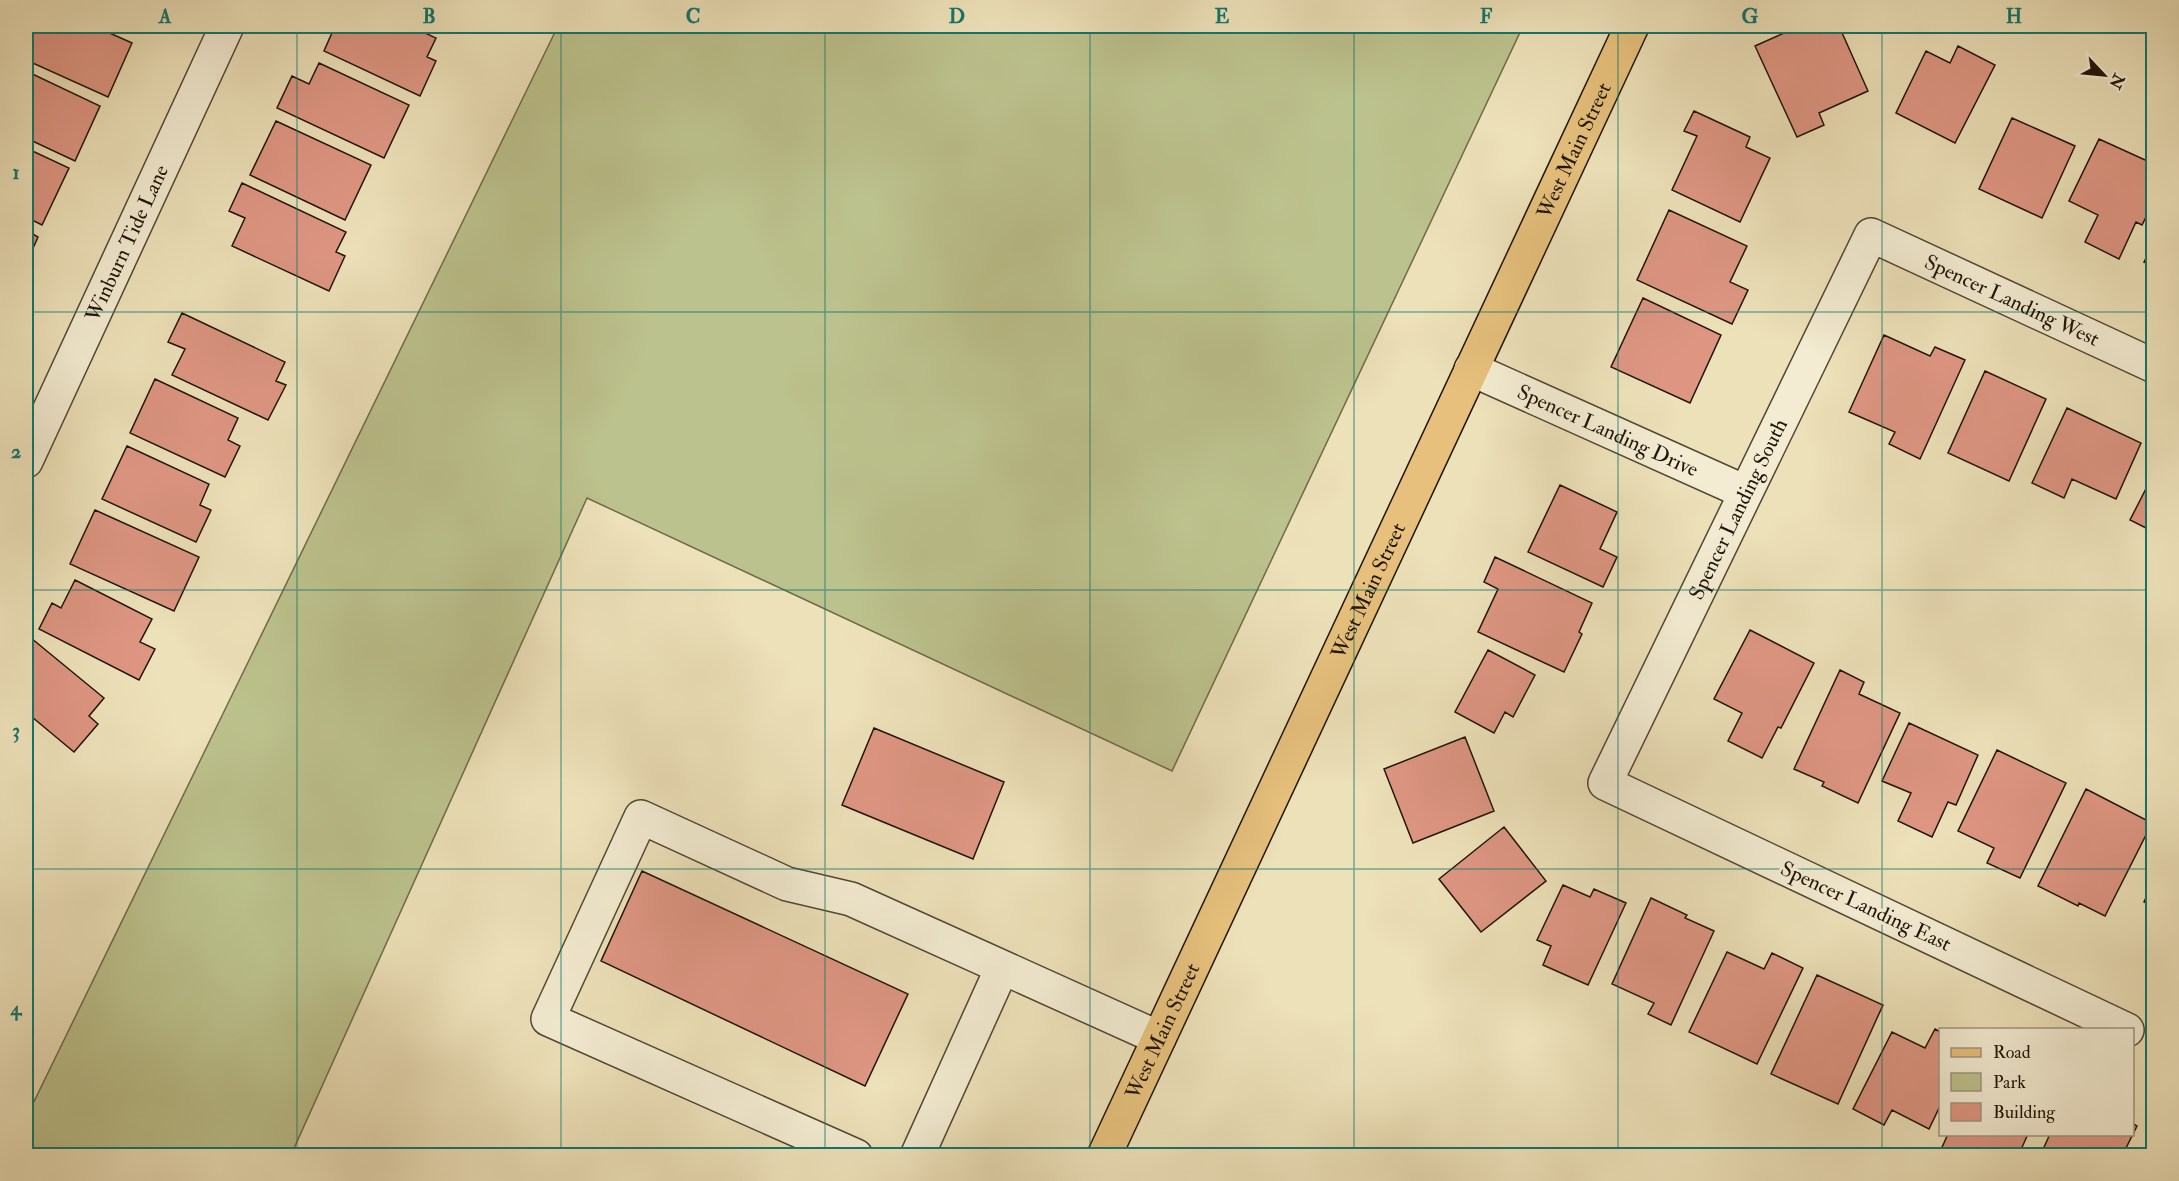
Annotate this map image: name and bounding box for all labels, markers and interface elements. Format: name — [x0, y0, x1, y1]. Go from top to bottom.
text: A — [158, 4, 172, 29]
text: B — [422, 4, 436, 29]
text: C — [686, 4, 700, 29]
text: D — [949, 4, 965, 29]
text: E — [1215, 4, 1230, 29]
text: F — [1480, 4, 1493, 29]
text: G — [1742, 4, 1759, 29]
text: H — [2006, 4, 2022, 29]
north arrow — [2074, 45, 2134, 105]
text: N — [2104, 69, 2129, 93]
street label: West Main Street — [1531, 78, 1618, 224]
text: 1 — [12, 160, 20, 185]
street label: Winburn Tide Lane — [79, 160, 175, 327]
street label: Spencer Landing West — [1920, 249, 2104, 353]
street label: Spencer Landing Drive — [1513, 379, 1703, 483]
street label: Spencer Landing South — [1683, 414, 1794, 604]
text: 2 — [11, 439, 21, 464]
street label: West Main Street — [1325, 518, 1412, 664]
text: 3 — [12, 718, 20, 743]
street label: Spencer Landing East — [1776, 855, 1956, 958]
street label: West Main Street — [1119, 959, 1206, 1104]
text: 4 — [10, 996, 23, 1021]
legend — [1939, 1028, 2134, 1136]
text: Road — [1993, 1041, 2031, 1064]
text: Park — [1993, 1071, 2026, 1094]
text: Building — [1993, 1101, 2056, 1124]

